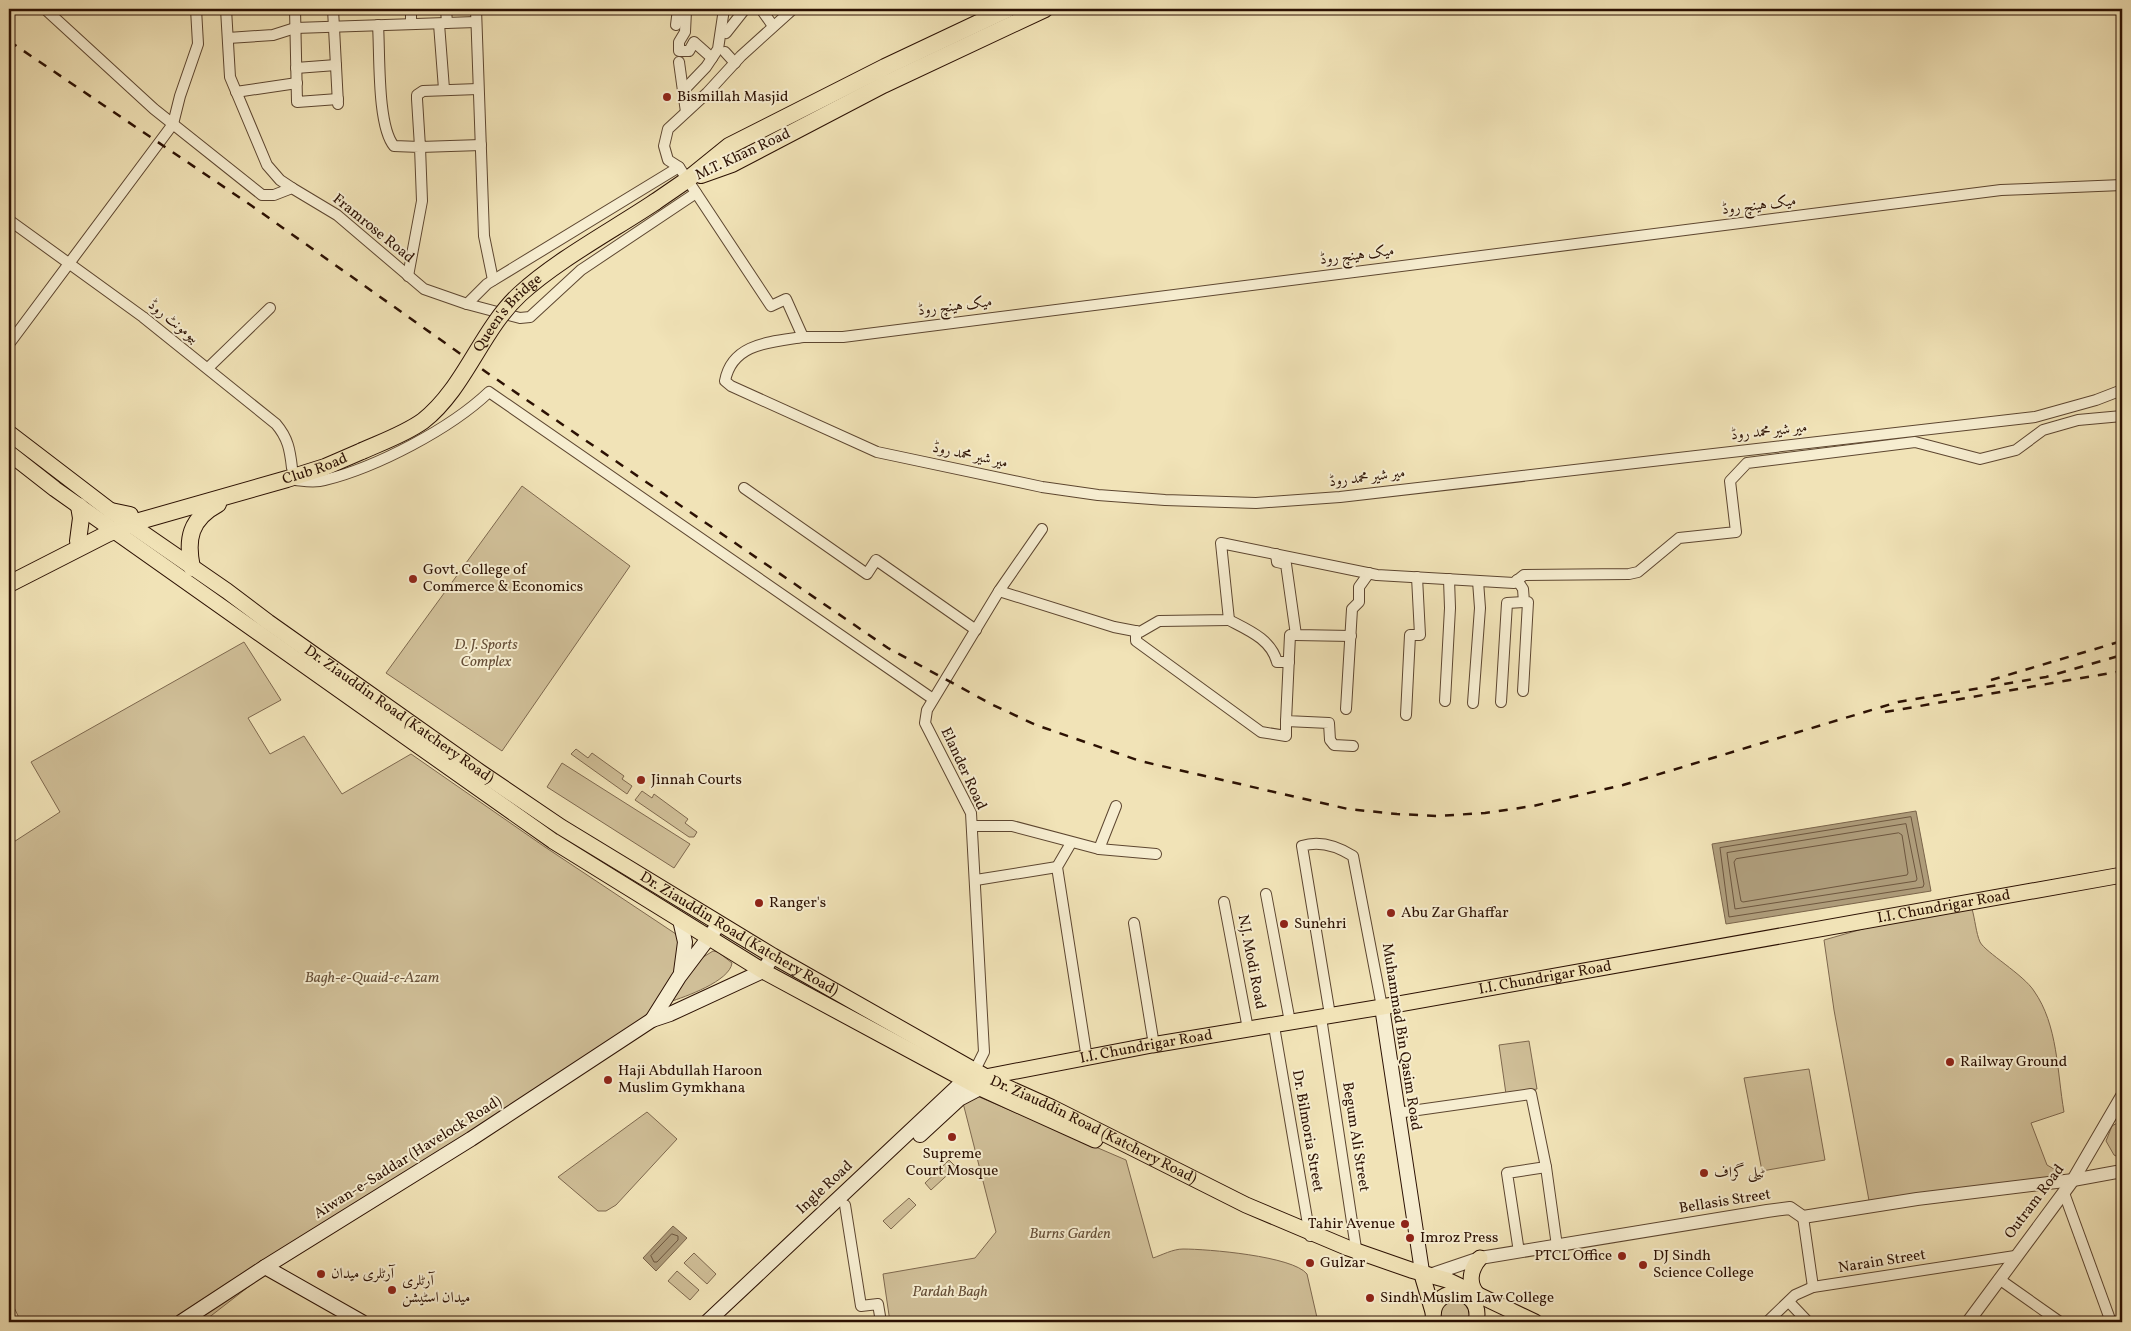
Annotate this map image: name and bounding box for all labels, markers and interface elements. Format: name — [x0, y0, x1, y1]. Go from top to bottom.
place label: Bismillah Masjid — [677, 87, 789, 108]
marker: Bismillah Masjid — [661, 91, 673, 103]
street label: M.T. Khan Road — [692, 124, 794, 186]
street label: Framrose Road — [328, 189, 418, 269]
street label: میک ہینچ روڈ — [1721, 191, 1798, 223]
street label: میک ہینچ روڈ — [1319, 241, 1396, 273]
street label: Queen's Bridge — [468, 269, 547, 356]
street label: میک ہینچ روڈ — [917, 292, 994, 324]
street label: بیومونٹ روڈ — [143, 295, 203, 349]
street label: میر شیر محمد روڈ — [1730, 418, 1808, 446]
street label: میر شیر محمد روڈ — [930, 438, 1010, 474]
street label: Club Road — [280, 448, 351, 490]
street label: میر شیر محمد روڈ — [1328, 463, 1406, 493]
place label: Govt. College of Commerce & Economics — [423, 560, 583, 598]
marker: Govt. College of Commerce & Economics — [407, 573, 419, 585]
park label: D. J. Sports Complex — [454, 635, 518, 673]
street label: Dr. Ziauddin Road (Katchery Road) — [300, 640, 498, 789]
street label: Elander Road — [935, 724, 991, 814]
place label: Jinnah Courts — [651, 770, 742, 791]
marker: Jinnah Courts — [635, 774, 647, 786]
street label: Dr. Ziauddin Road (Katchery Road) — [636, 867, 842, 1001]
street label: I.I. Chundrigar Road — [1876, 885, 2012, 929]
place label: Ranger's — [769, 893, 826, 914]
marker: Ranger's — [753, 897, 765, 909]
place label: Abu Zar Ghaffar — [1401, 903, 1509, 924]
marker: Abu Zar Ghaffar — [1385, 907, 1397, 919]
street label: N.J. Modi Road — [1232, 913, 1270, 1011]
place label: Sunehri — [1294, 914, 1347, 935]
marker: Sunehri — [1278, 918, 1290, 930]
street label: Muhammad Bin Qasim Road — [1376, 942, 1426, 1132]
street label: I.I. Chundrigar Road — [1477, 956, 1613, 1000]
park label: Bagh-e-Quaid-e-Azam — [305, 968, 440, 989]
street label: I.I. Chundrigar Road — [1078, 1025, 1214, 1069]
place label: Railway Ground — [1960, 1052, 2067, 1073]
marker: Railway Ground — [1944, 1056, 1956, 1068]
place label: Haji Abdullah Haroon Muslim Gymkhana — [618, 1061, 763, 1099]
street label: Dr. Bilmoria Street — [1286, 1068, 1328, 1194]
street label: Dr. Ziauddin Road (Katchery Road) — [986, 1070, 1200, 1189]
marker: Haji Abdullah Haroon Muslim Gymkhana — [602, 1074, 614, 1086]
street label: Begum Ali Street — [1336, 1081, 1374, 1193]
street label: Aiwan-e-Saddar (Havelock Road) — [310, 1091, 506, 1225]
marker: Supreme Court Mosque — [946, 1131, 958, 1143]
place label: Supreme Court Mosque — [906, 1144, 998, 1182]
street label: Ingle Road — [792, 1156, 858, 1220]
street label: Outram Road — [2000, 1160, 2070, 1244]
place label: ٹیلی گراف — [1714, 1162, 1765, 1184]
marker: ٹیلی گراف — [1698, 1167, 1710, 1179]
street label: Bellasis Street — [1678, 1184, 1772, 1220]
place label: Tahir Avenue — [1308, 1214, 1395, 1235]
marker: Tahir Avenue — [1399, 1218, 1411, 1230]
park label: Burns Garden — [1029, 1224, 1111, 1245]
place label: Imroz Press — [1420, 1228, 1498, 1249]
marker: Imroz Press — [1404, 1232, 1416, 1244]
street label: Narain Street — [1837, 1245, 1927, 1279]
place label: PTCL Office — [1534, 1246, 1612, 1267]
place label: DJ Sindh Science College — [1653, 1246, 1754, 1284]
marker: PTCL Office — [1616, 1250, 1628, 1262]
place label: Gulzar — [1320, 1253, 1365, 1274]
marker: Gulzar — [1304, 1257, 1316, 1269]
marker: DJ Sindh Science College — [1637, 1259, 1649, 1271]
place label: آرٹلری میدان — [331, 1264, 396, 1285]
marker: آرٹلری میدان — [315, 1268, 327, 1280]
place label: آرٹلری میدان اسٹیشن — [402, 1271, 470, 1309]
park label: Pardah Bagh — [912, 1282, 988, 1303]
marker: آرٹلری میدان اسٹیشن — [386, 1284, 398, 1296]
place label: Sindh Muslim Law College — [1380, 1288, 1554, 1309]
marker: Sindh Muslim Law College — [1364, 1292, 1376, 1304]

